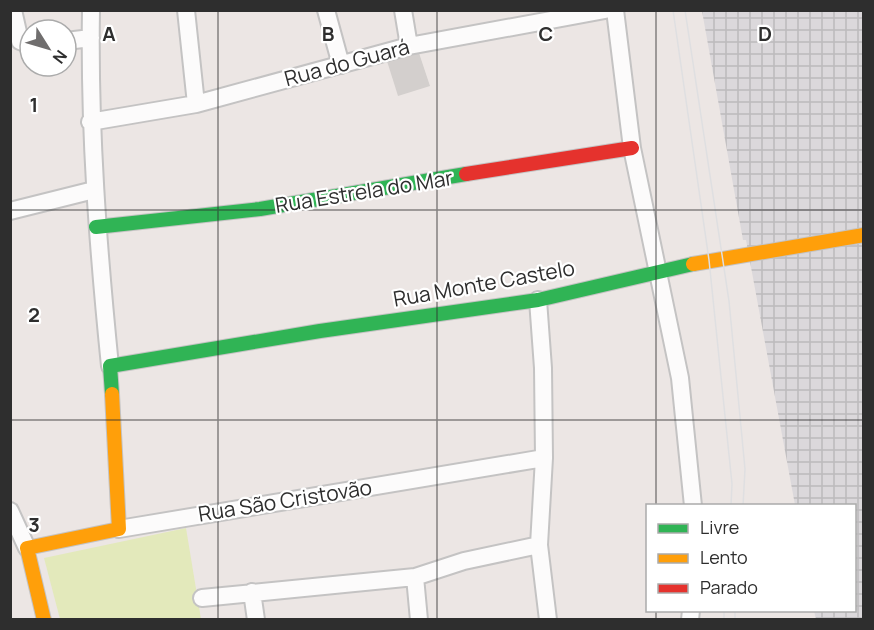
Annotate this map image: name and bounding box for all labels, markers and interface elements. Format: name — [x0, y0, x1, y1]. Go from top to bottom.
north arrow — [18, 18, 78, 78]
text: A — [102, 20, 116, 47]
text: B — [322, 20, 335, 47]
text: C — [539, 20, 553, 47]
text: D — [758, 20, 772, 47]
street label: Rua do Guará — [281, 32, 412, 92]
text: N — [48, 46, 72, 68]
text: 1 — [30, 91, 38, 118]
street label: Rua Estrela do Mar — [273, 163, 455, 219]
street label: Rua Monte Castelo — [391, 253, 577, 313]
text: 2 — [28, 301, 40, 328]
street label: Rua São Cristovão — [196, 472, 374, 528]
legend — [646, 504, 856, 612]
text: 3 — [28, 511, 40, 538]
text: Livre — [700, 515, 739, 539]
text: Lento — [700, 545, 748, 569]
text: Parado — [700, 575, 758, 599]

